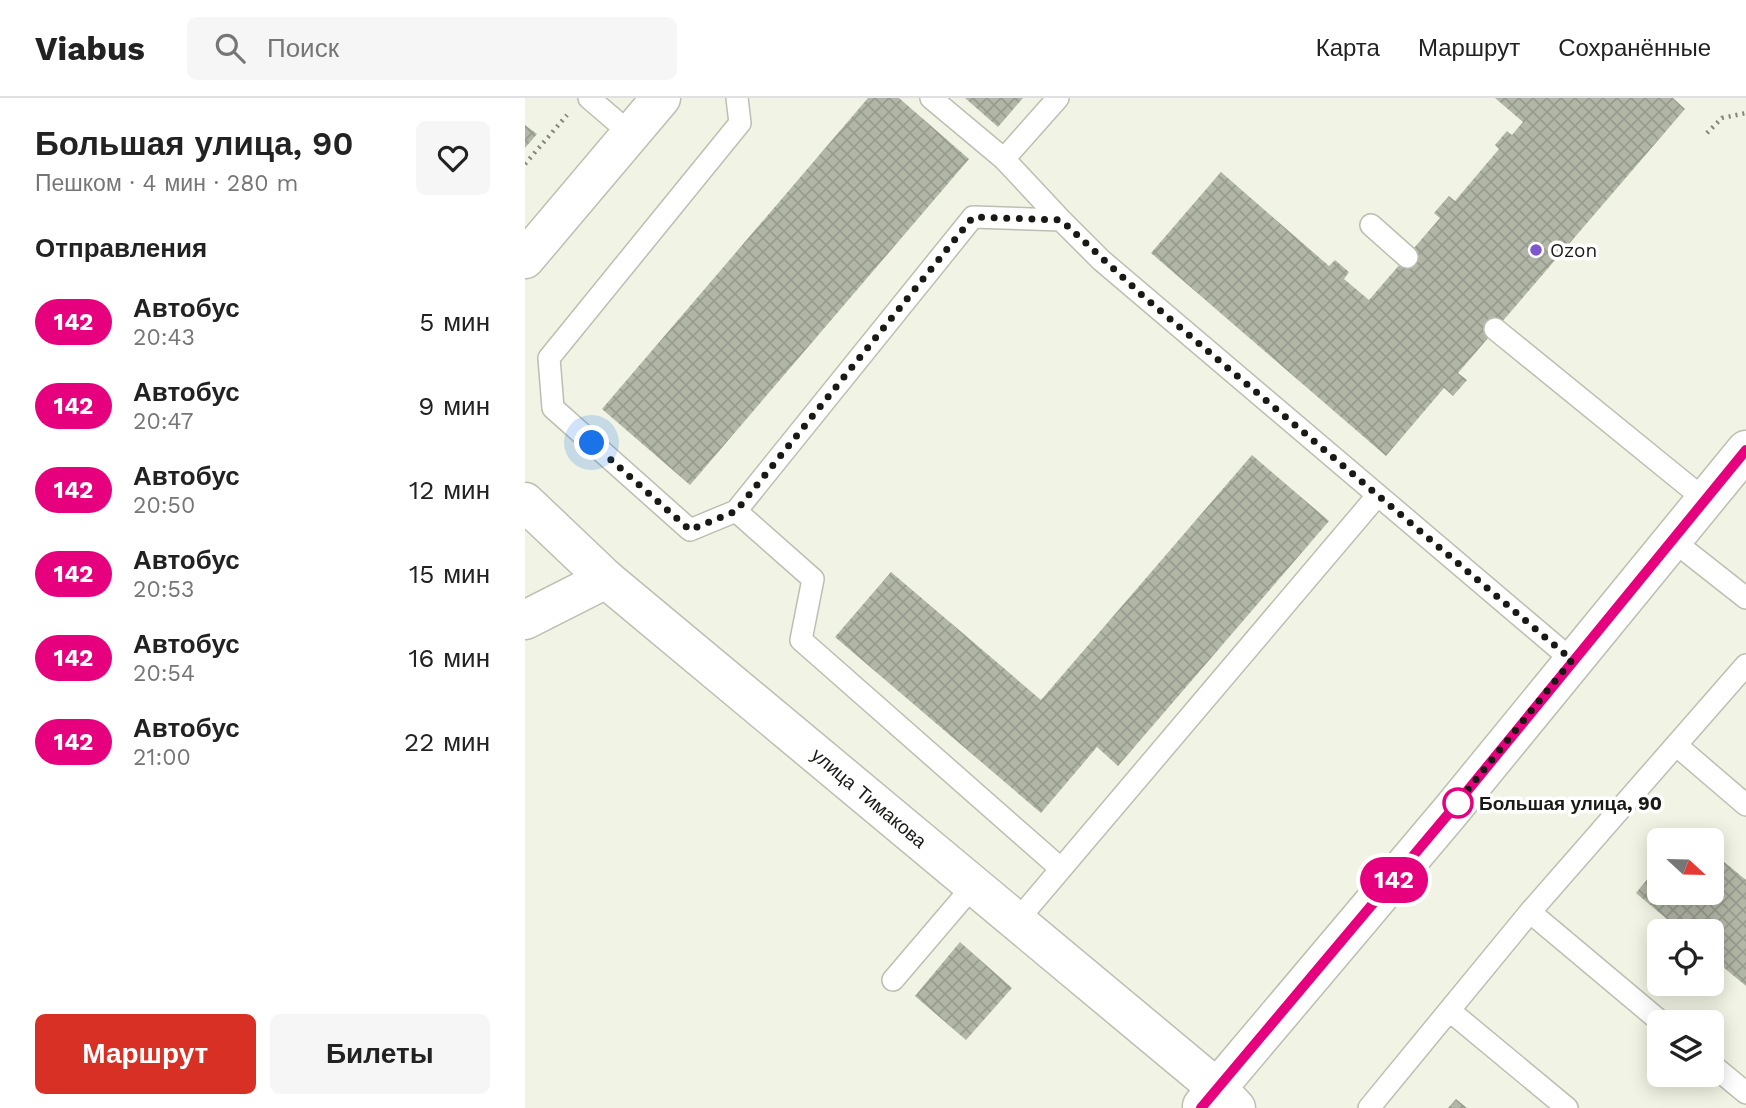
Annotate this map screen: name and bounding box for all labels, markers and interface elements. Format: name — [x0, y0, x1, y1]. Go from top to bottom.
search box — [187, 17, 677, 80]
text: Viabus — [35, 29, 145, 68]
icon: search — [211, 29, 249, 67]
text: Поиск — [267, 33, 339, 63]
text: Карта — [1316, 34, 1380, 62]
text: Маршрут — [1418, 34, 1520, 62]
text: Сохранённые — [1558, 34, 1711, 62]
button: heart — [416, 121, 490, 195]
text: Большая улица, 90 — [35, 124, 353, 163]
text: Пешком · 4 мин · 280 m — [35, 170, 298, 197]
text: Отправления — [35, 233, 207, 263]
place label: Ozon — [1550, 239, 1597, 262]
marker: Ozon — [1528, 242, 1544, 258]
text: Автобус — [133, 293, 240, 323]
text: 5 мин — [419, 307, 490, 337]
text: 142 — [54, 308, 93, 336]
text: 20:43 — [133, 324, 195, 351]
text: Автобус — [133, 377, 240, 407]
text: 9 мин — [418, 391, 490, 421]
text: 142 — [54, 392, 93, 420]
text: 20:47 — [133, 408, 193, 435]
your location — [574, 425, 609, 460]
text: Автобус — [133, 461, 240, 491]
text: 12 мин — [409, 475, 490, 505]
text: 142 — [54, 476, 93, 504]
text: 20:50 — [133, 492, 195, 519]
text: Автобус — [133, 545, 240, 575]
text: 15 мин — [409, 559, 490, 589]
text: 142 — [54, 560, 93, 588]
text: 20:53 — [133, 576, 194, 603]
text: Автобус — [133, 629, 240, 659]
text: 16 мин — [408, 643, 490, 673]
text: 142 — [54, 644, 93, 672]
text: 20:54 — [133, 660, 195, 687]
text: Автобус — [133, 713, 240, 743]
text: 22 мин — [404, 727, 490, 757]
text: 142 — [54, 728, 93, 756]
street label: улица Тимакова — [807, 743, 932, 853]
text: 21:00 — [133, 744, 191, 771]
marker: Большая улица, 90 — [1443, 788, 1473, 818]
place label: Большая улица, 90 — [1479, 792, 1662, 815]
north arrow — [1647, 828, 1724, 905]
map controls — [1647, 828, 1724, 1087]
line badge: 142 — [1354, 857, 1434, 903]
text: 142 — [1374, 866, 1414, 894]
button: locate — [1647, 919, 1724, 996]
button: layers — [1647, 1010, 1724, 1087]
button: Маршрут — [35, 1014, 256, 1094]
button: Билеты — [270, 1014, 490, 1094]

